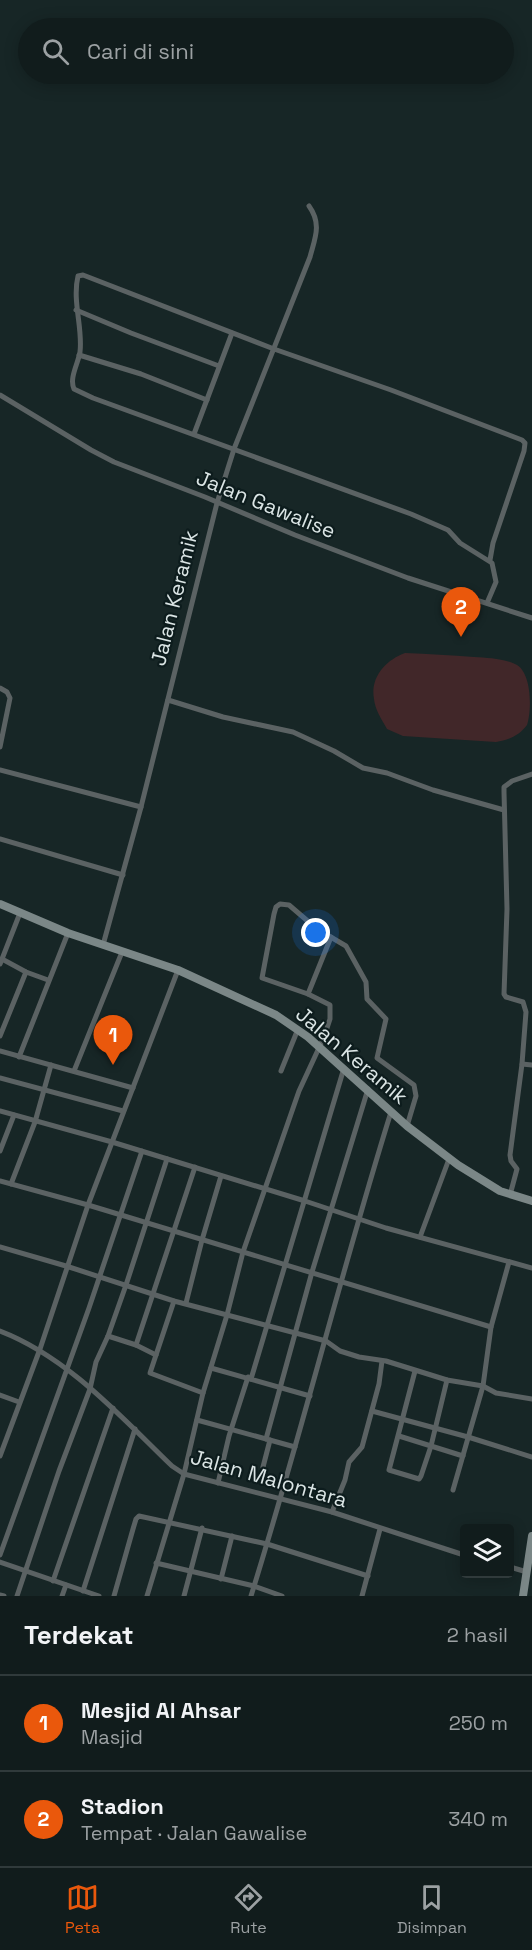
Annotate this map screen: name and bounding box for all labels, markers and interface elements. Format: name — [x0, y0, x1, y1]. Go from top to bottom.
search box — [18, 18, 514, 84]
icon: search — [39, 35, 72, 68]
text: Cari di sini — [87, 37, 194, 65]
street label: Jalan Gawalise — [192, 464, 340, 544]
street label: Jalan Keramik — [144, 528, 204, 668]
pin: 2 — [442, 588, 480, 637]
your location — [301, 918, 330, 947]
street label: Jalan Keramik — [290, 1000, 414, 1110]
pin: 1 — [94, 1016, 132, 1065]
street label: Jalan Malontara — [188, 1443, 350, 1513]
map controls — [460, 1524, 514, 1578]
button: layers — [460, 1524, 514, 1578]
text: Terdekat — [24, 1618, 134, 1652]
text: 2 hasil — [447, 1622, 508, 1648]
text: Mesjid Al Ahsar — [81, 1696, 241, 1724]
text: 1 — [39, 1710, 48, 1736]
text: 250 m — [449, 1710, 508, 1736]
text: Masjid — [81, 1724, 143, 1750]
text: Stadion — [81, 1792, 164, 1820]
text: 2 — [38, 1806, 49, 1832]
text: 340 m — [448, 1806, 508, 1832]
text: Tempat · Jalan Gawalise — [81, 1820, 307, 1846]
tab: Peta — [65, 1881, 100, 1938]
tab: Rute — [230, 1881, 267, 1938]
tab: Disimpan — [397, 1881, 467, 1938]

